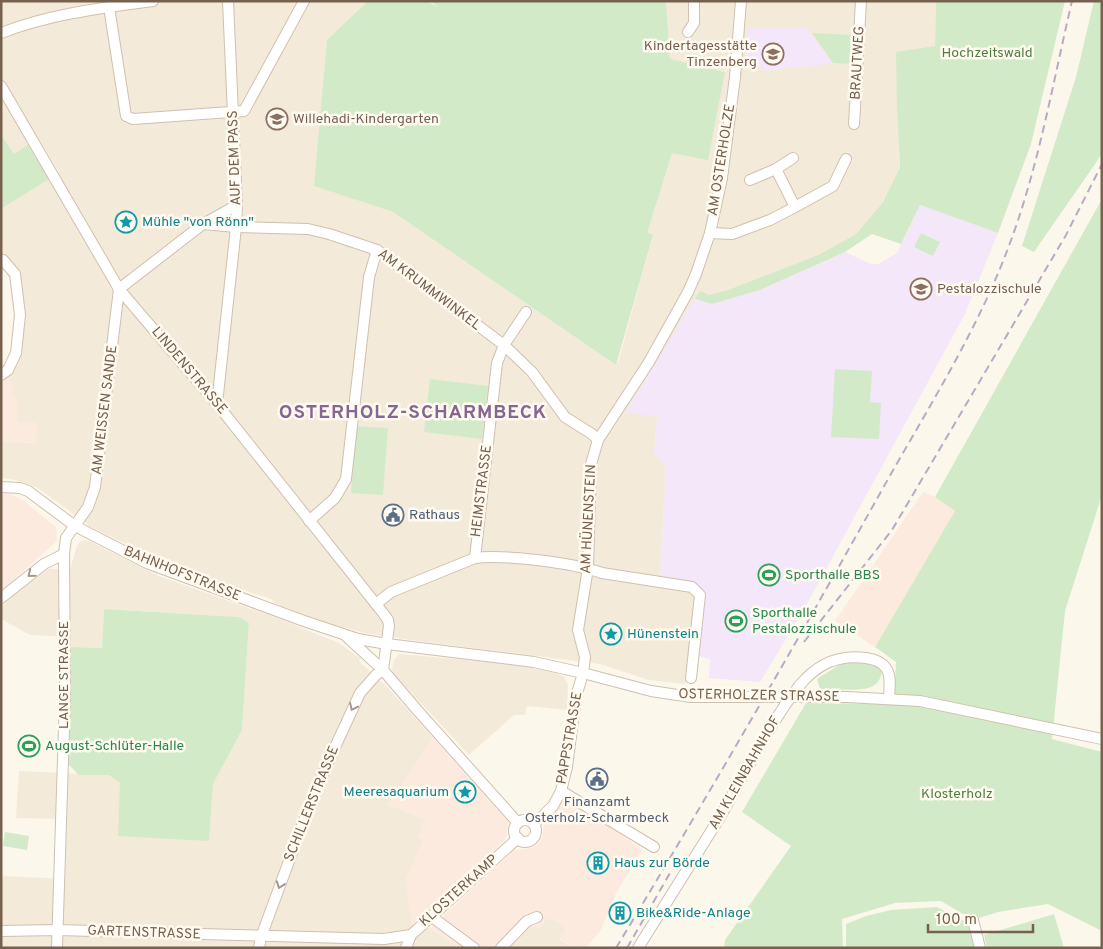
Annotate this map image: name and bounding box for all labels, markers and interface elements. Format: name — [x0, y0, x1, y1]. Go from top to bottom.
street label: BRAUTWEG — [848, 26, 868, 100]
place label: Kindertagesstätte Tinzenberg — [644, 38, 757, 71]
school or university icon: Kindertagesstätte Tinzenberg — [761, 42, 785, 66]
park label: Hochzeitswald — [941, 45, 1033, 62]
street label: AM OSTERHOLZE — [705, 103, 739, 217]
school or university icon: Willehadi-Kindergarten — [265, 107, 289, 131]
street label: AUF DEM PASS — [225, 110, 245, 206]
place label: Willehadi-Kindergarten — [293, 111, 439, 128]
place icon: Mühle "von Rönn" — [114, 210, 138, 234]
place label: Mühle "von Rönn" — [142, 214, 254, 231]
street label: AM KRUMMWINKEL — [374, 246, 484, 334]
school or university icon: Pestalozzischule — [909, 277, 933, 301]
place label: Pestalozzischule — [937, 281, 1042, 298]
street label: LINDENSTRASSE — [148, 324, 230, 418]
street label: AM WEISSEN SANDE — [89, 344, 121, 476]
district label: OSTERHOLZ-SCHARMBECK — [279, 401, 547, 425]
street label: HEIMSTRASSE — [468, 444, 496, 538]
street label: AM HÜNENSTEIN — [577, 464, 600, 574]
public building icon: Rathaus — [381, 503, 405, 527]
place label: Rathaus — [409, 507, 460, 524]
street label: BAHNHOFSTRASSE — [121, 543, 243, 605]
sports icon: Sporthalle BBS — [757, 563, 781, 587]
place label: Sporthalle BBS — [785, 567, 880, 584]
one-way arrow — [28, 569, 37, 578]
place label: Sporthalle Pestalozzischule — [752, 605, 857, 638]
sports icon: Sporthalle Pestalozzischule — [724, 609, 748, 633]
street label: LANGE STRASSE — [56, 621, 73, 729]
place icon: Hünenstein — [599, 622, 623, 646]
place label: Hünenstein — [627, 626, 699, 643]
street label: OSTERHOLZER STRASSE — [678, 686, 840, 706]
street label: PAPPSTRASSE — [554, 690, 586, 786]
one-way arrow — [349, 702, 359, 711]
street label: AM KLEINBAHNHOF — [706, 713, 784, 833]
sports icon: August-Schlüter-Halle — [17, 734, 41, 758]
place label: August-Schlüter-Halle — [45, 738, 184, 755]
street label: SCHILLERSTRASSE — [281, 744, 343, 864]
public building icon: Finanzamt Osterholz-Scharmbeck — [585, 767, 609, 791]
place icon: Meeresaquarium — [453, 780, 477, 804]
place label: Meeresaquarium — [344, 784, 449, 801]
park label: Klosterholz — [921, 786, 993, 803]
place label: Finanzamt Osterholz-Scharmbeck — [525, 794, 669, 827]
street label: KLOSTERKAMP — [416, 851, 502, 931]
building icon: Haus zur Börde — [586, 851, 610, 875]
place label: Haus zur Börde — [614, 855, 710, 872]
one-way arrow — [276, 880, 286, 889]
building icon: Bike&Ride-Anlage — [608, 901, 632, 925]
scale bar — [928, 902, 1033, 934]
place label: Bike&Ride-Anlage — [636, 905, 751, 922]
text: 100 m — [936, 911, 977, 930]
street label: GARTENSTRASSE — [87, 923, 201, 943]

